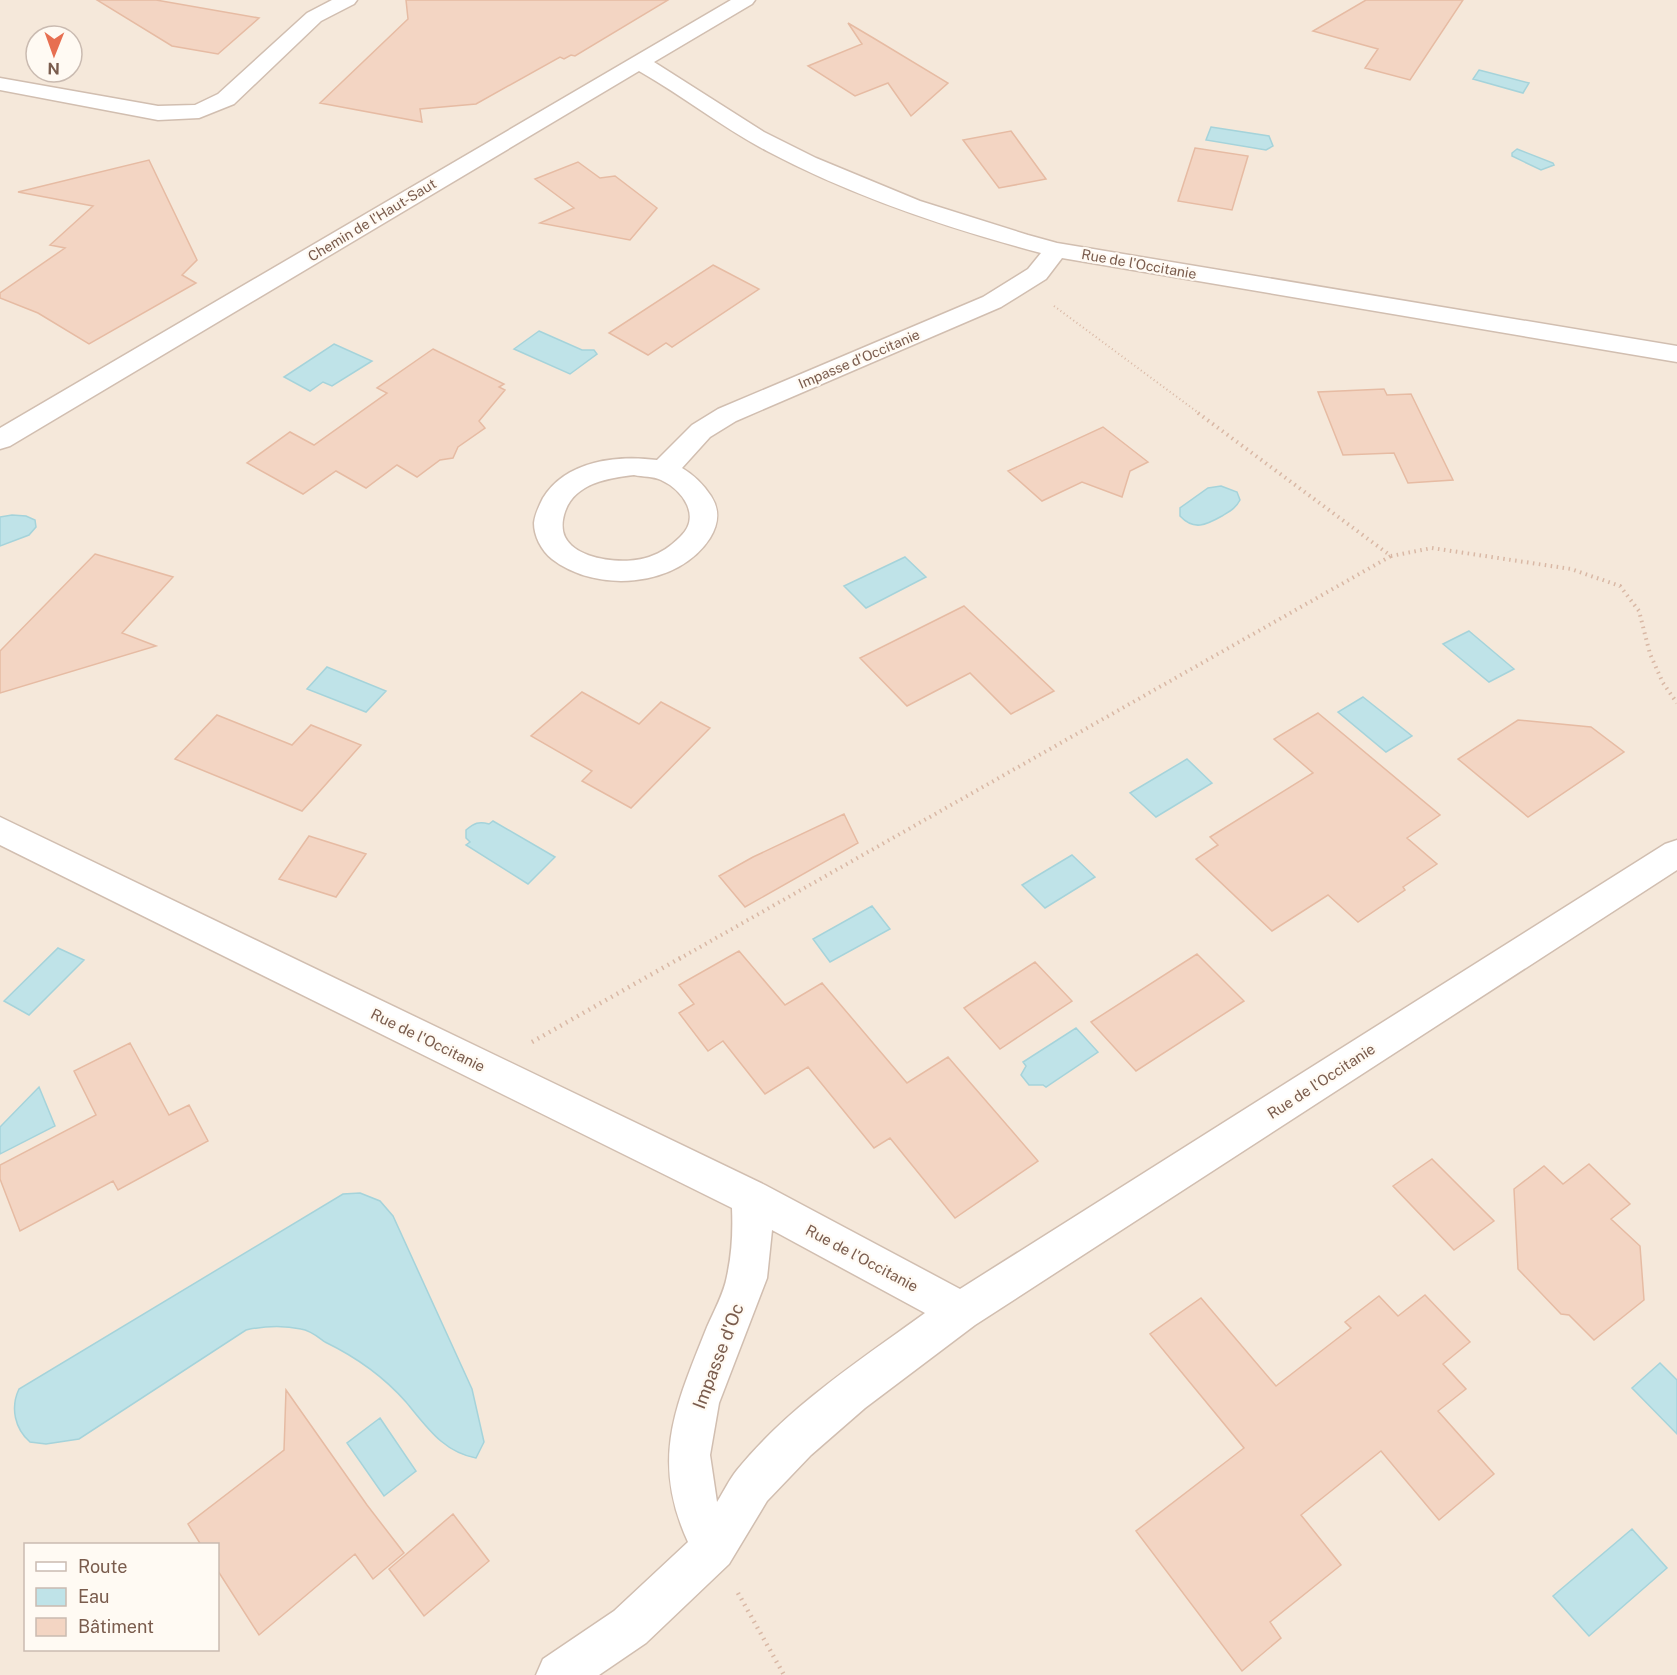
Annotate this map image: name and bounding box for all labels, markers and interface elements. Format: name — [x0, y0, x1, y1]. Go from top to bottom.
north arrow — [24, 24, 84, 84]
text: N — [47, 59, 60, 78]
street label: Chemin de l'Haut-Saut — [305, 175, 439, 265]
street label: Rue de l'Occitanie — [1080, 246, 1198, 282]
street label: Impasse d'Occitanie — [796, 326, 922, 392]
street label: Rue de l'Occitanie — [368, 1005, 488, 1075]
street label: Rue de l'Occitanie — [1264, 1040, 1378, 1122]
street label: Rue de l'Occitanie — [803, 1221, 921, 1295]
street label: Impasse d'Oc — [688, 1300, 748, 1412]
legend — [24, 1543, 219, 1651]
text: Route — [78, 1556, 127, 1577]
text: Eau — [78, 1586, 109, 1607]
text: Bâtiment — [78, 1616, 154, 1637]

